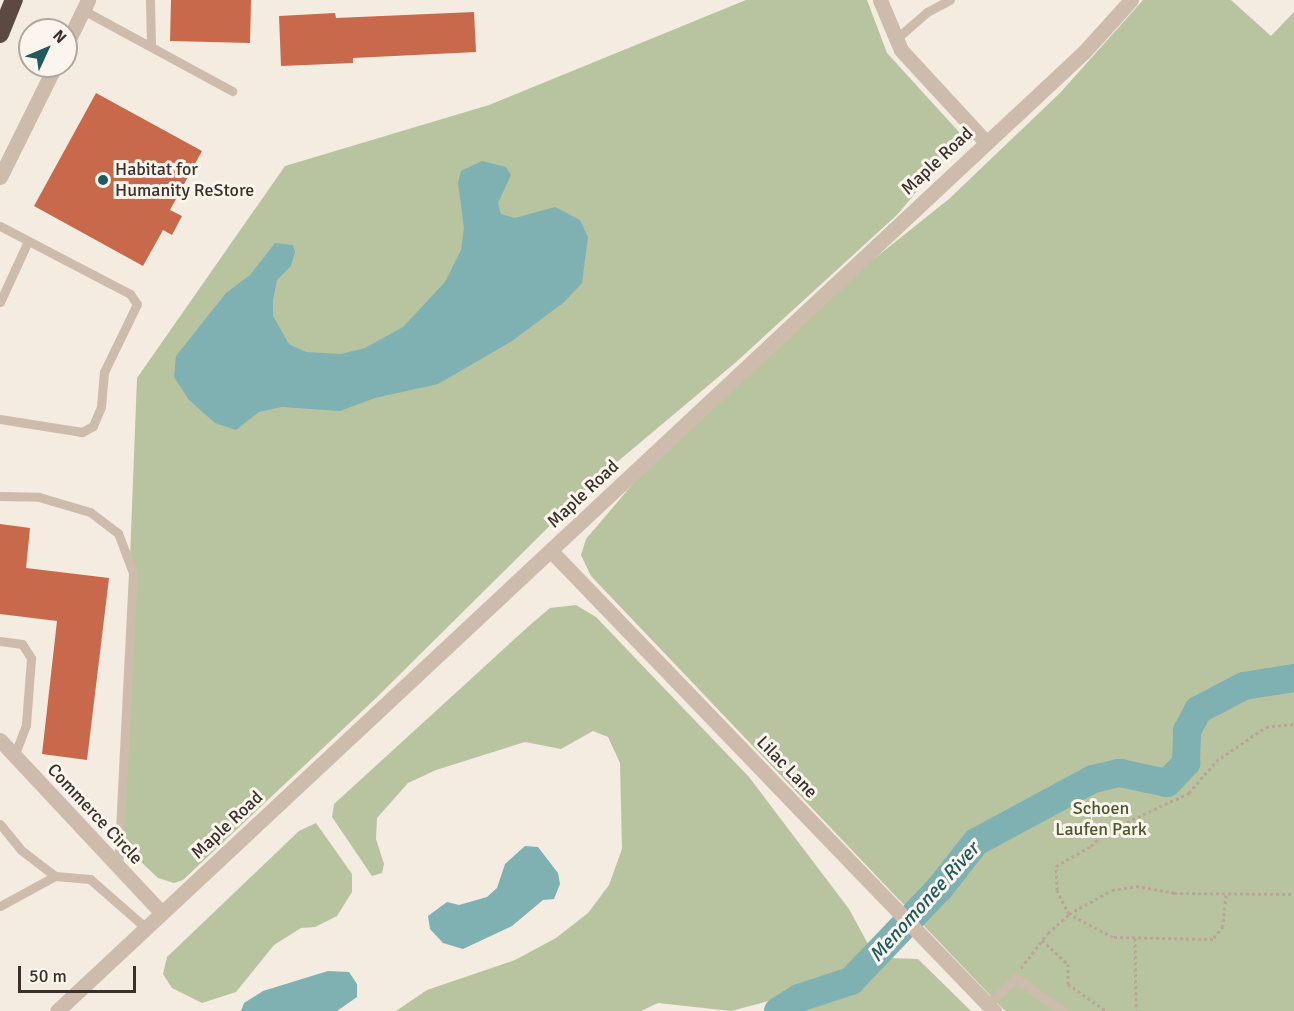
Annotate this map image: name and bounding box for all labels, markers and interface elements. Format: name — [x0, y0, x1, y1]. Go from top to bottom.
north arrow — [18, 18, 78, 78]
text: N — [48, 26, 71, 48]
street label: Maple Road — [897, 122, 977, 200]
place label: Habitat for Humanity ReStore — [115, 159, 254, 201]
marker: Habitat for Humanity ReStore — [96, 173, 110, 187]
street label: Maple Road — [543, 455, 623, 533]
street label: Lilac Lane — [752, 731, 822, 803]
street label: Commerce Circle — [43, 759, 147, 869]
street label: Maple Road — [187, 786, 267, 864]
park label: Schoen Laufen Park — [1055, 798, 1147, 840]
water label: Menomonee River — [864, 837, 984, 967]
scale bar — [21, 954, 140, 992]
text: 50 m — [29, 965, 67, 987]

